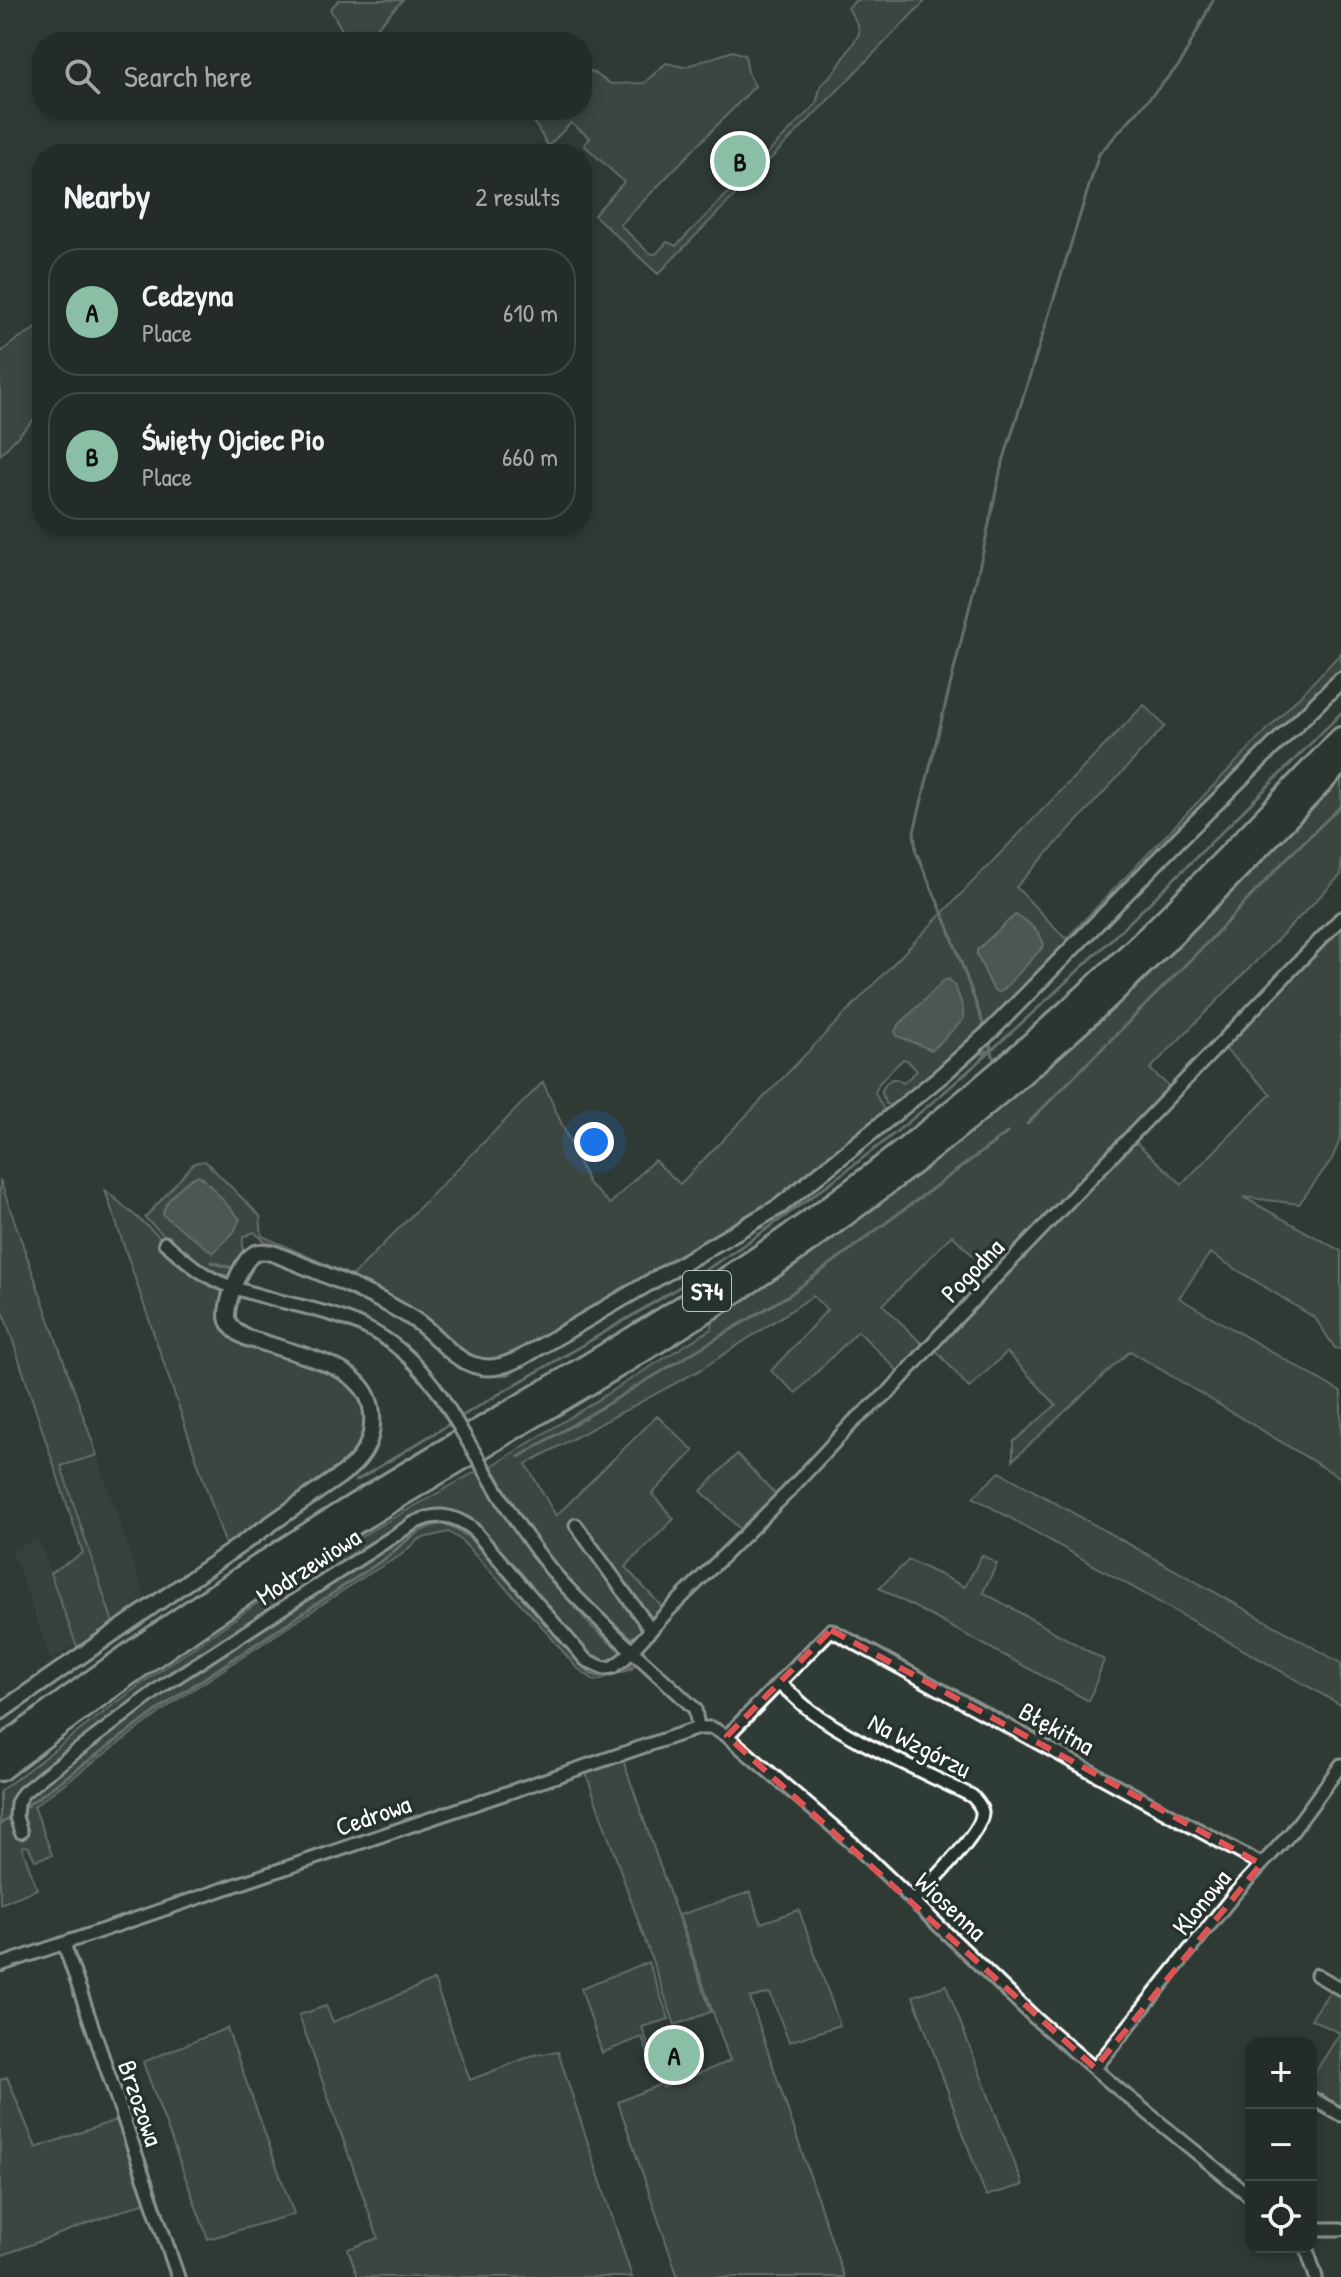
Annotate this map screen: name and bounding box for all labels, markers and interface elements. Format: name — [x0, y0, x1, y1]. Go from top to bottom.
search box — [32, 32, 592, 120]
icon: search — [60, 54, 104, 98]
text: Search here — [124, 56, 252, 96]
pin: B — [714, 131, 766, 191]
text: Nearby — [64, 173, 150, 219]
text: 2 results — [475, 179, 560, 214]
text: Cedzyna — [142, 275, 233, 315]
text: A — [86, 295, 98, 330]
text: 610 m — [503, 295, 558, 330]
text: Place — [142, 315, 192, 350]
text: Święty Ojciec Pio — [142, 419, 324, 459]
text: B — [85, 439, 99, 474]
text: 660 m — [502, 439, 558, 474]
text: Place — [142, 459, 192, 494]
your location — [574, 1122, 614, 1162]
street label: Pogodna — [933, 1230, 1011, 1310]
road number: S74 — [683, 1271, 731, 1311]
street label: Modrzewiowa — [249, 1519, 367, 1613]
street label: Błękitna — [1013, 1693, 1101, 1763]
street label: Na Wzgórzu — [863, 1704, 977, 1786]
street label: Cedrowa — [331, 1786, 415, 1844]
street label: Klonowa — [1164, 1862, 1238, 1942]
street label: Wiosenna — [907, 1864, 995, 1948]
pin: A — [648, 2025, 700, 2085]
map controls — [1245, 2037, 1317, 2253]
button: + — [1245, 2037, 1317, 2109]
street label: Brzozowa — [110, 2055, 172, 2151]
button: − — [1245, 2109, 1317, 2181]
button: locate — [1245, 2181, 1317, 2253]

